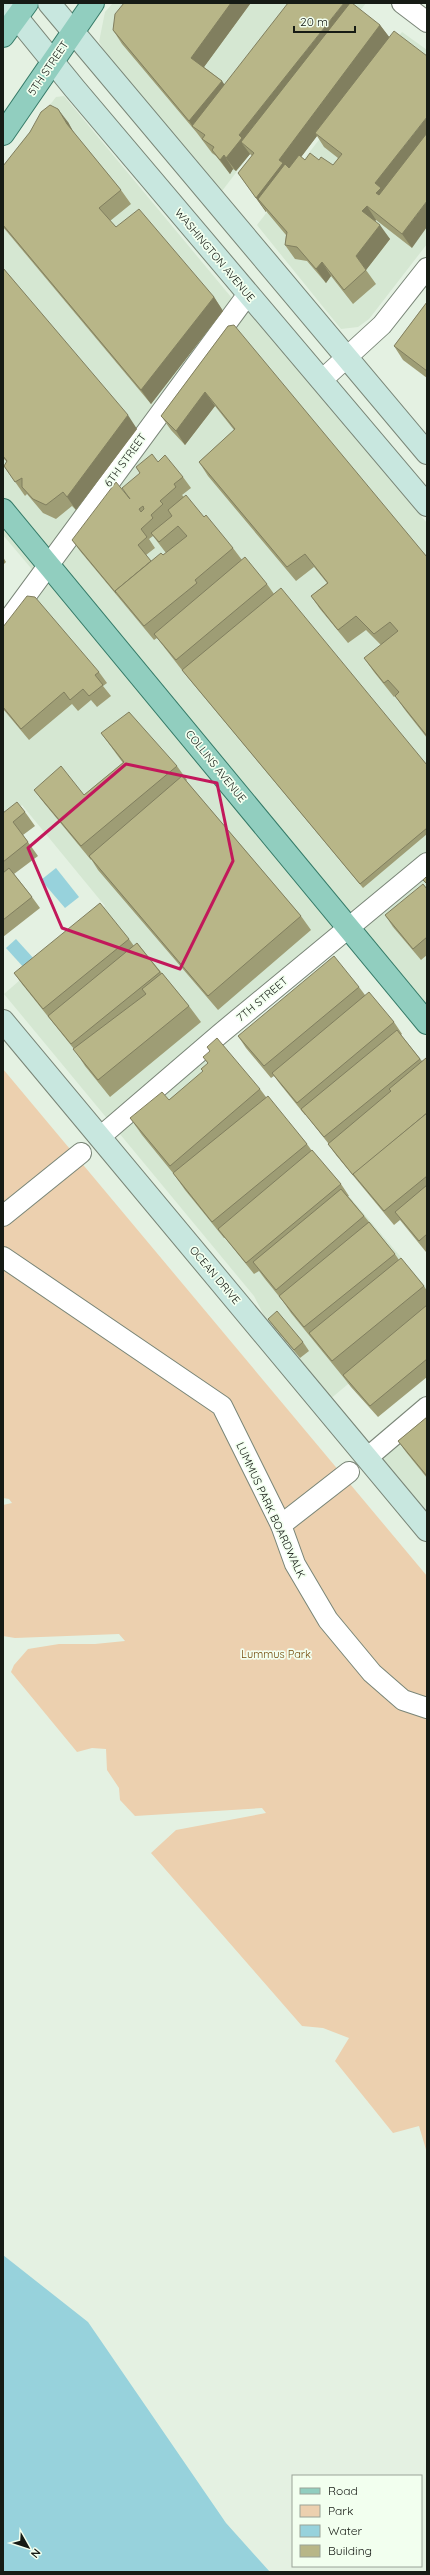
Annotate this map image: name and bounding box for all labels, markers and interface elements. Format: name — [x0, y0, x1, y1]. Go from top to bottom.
scale bar — [294, 8, 355, 34]
text: 20 m — [300, 14, 328, 29]
street label: 5TH STREET — [25, 38, 72, 98]
street label: WASHINGTON AVENUE — [172, 206, 258, 304]
street label: 6TH STREET — [101, 430, 149, 490]
street label: COLLINS AVENUE — [183, 727, 249, 805]
street label: 7TH STREET — [234, 973, 291, 1024]
street label: OCEAN DRIVE — [187, 1243, 243, 1307]
street label: LUMMUS PARK BOARDWALK — [233, 1440, 309, 1580]
park label: Lummus Park — [241, 1647, 311, 1661]
legend — [292, 2475, 422, 2567]
text: Road — [328, 2483, 358, 2498]
text: Park — [328, 2503, 353, 2518]
text: Water — [328, 2523, 363, 2538]
north arrow — [8, 2527, 48, 2567]
text: Building — [328, 2543, 372, 2558]
text: N — [28, 2546, 44, 2561]

